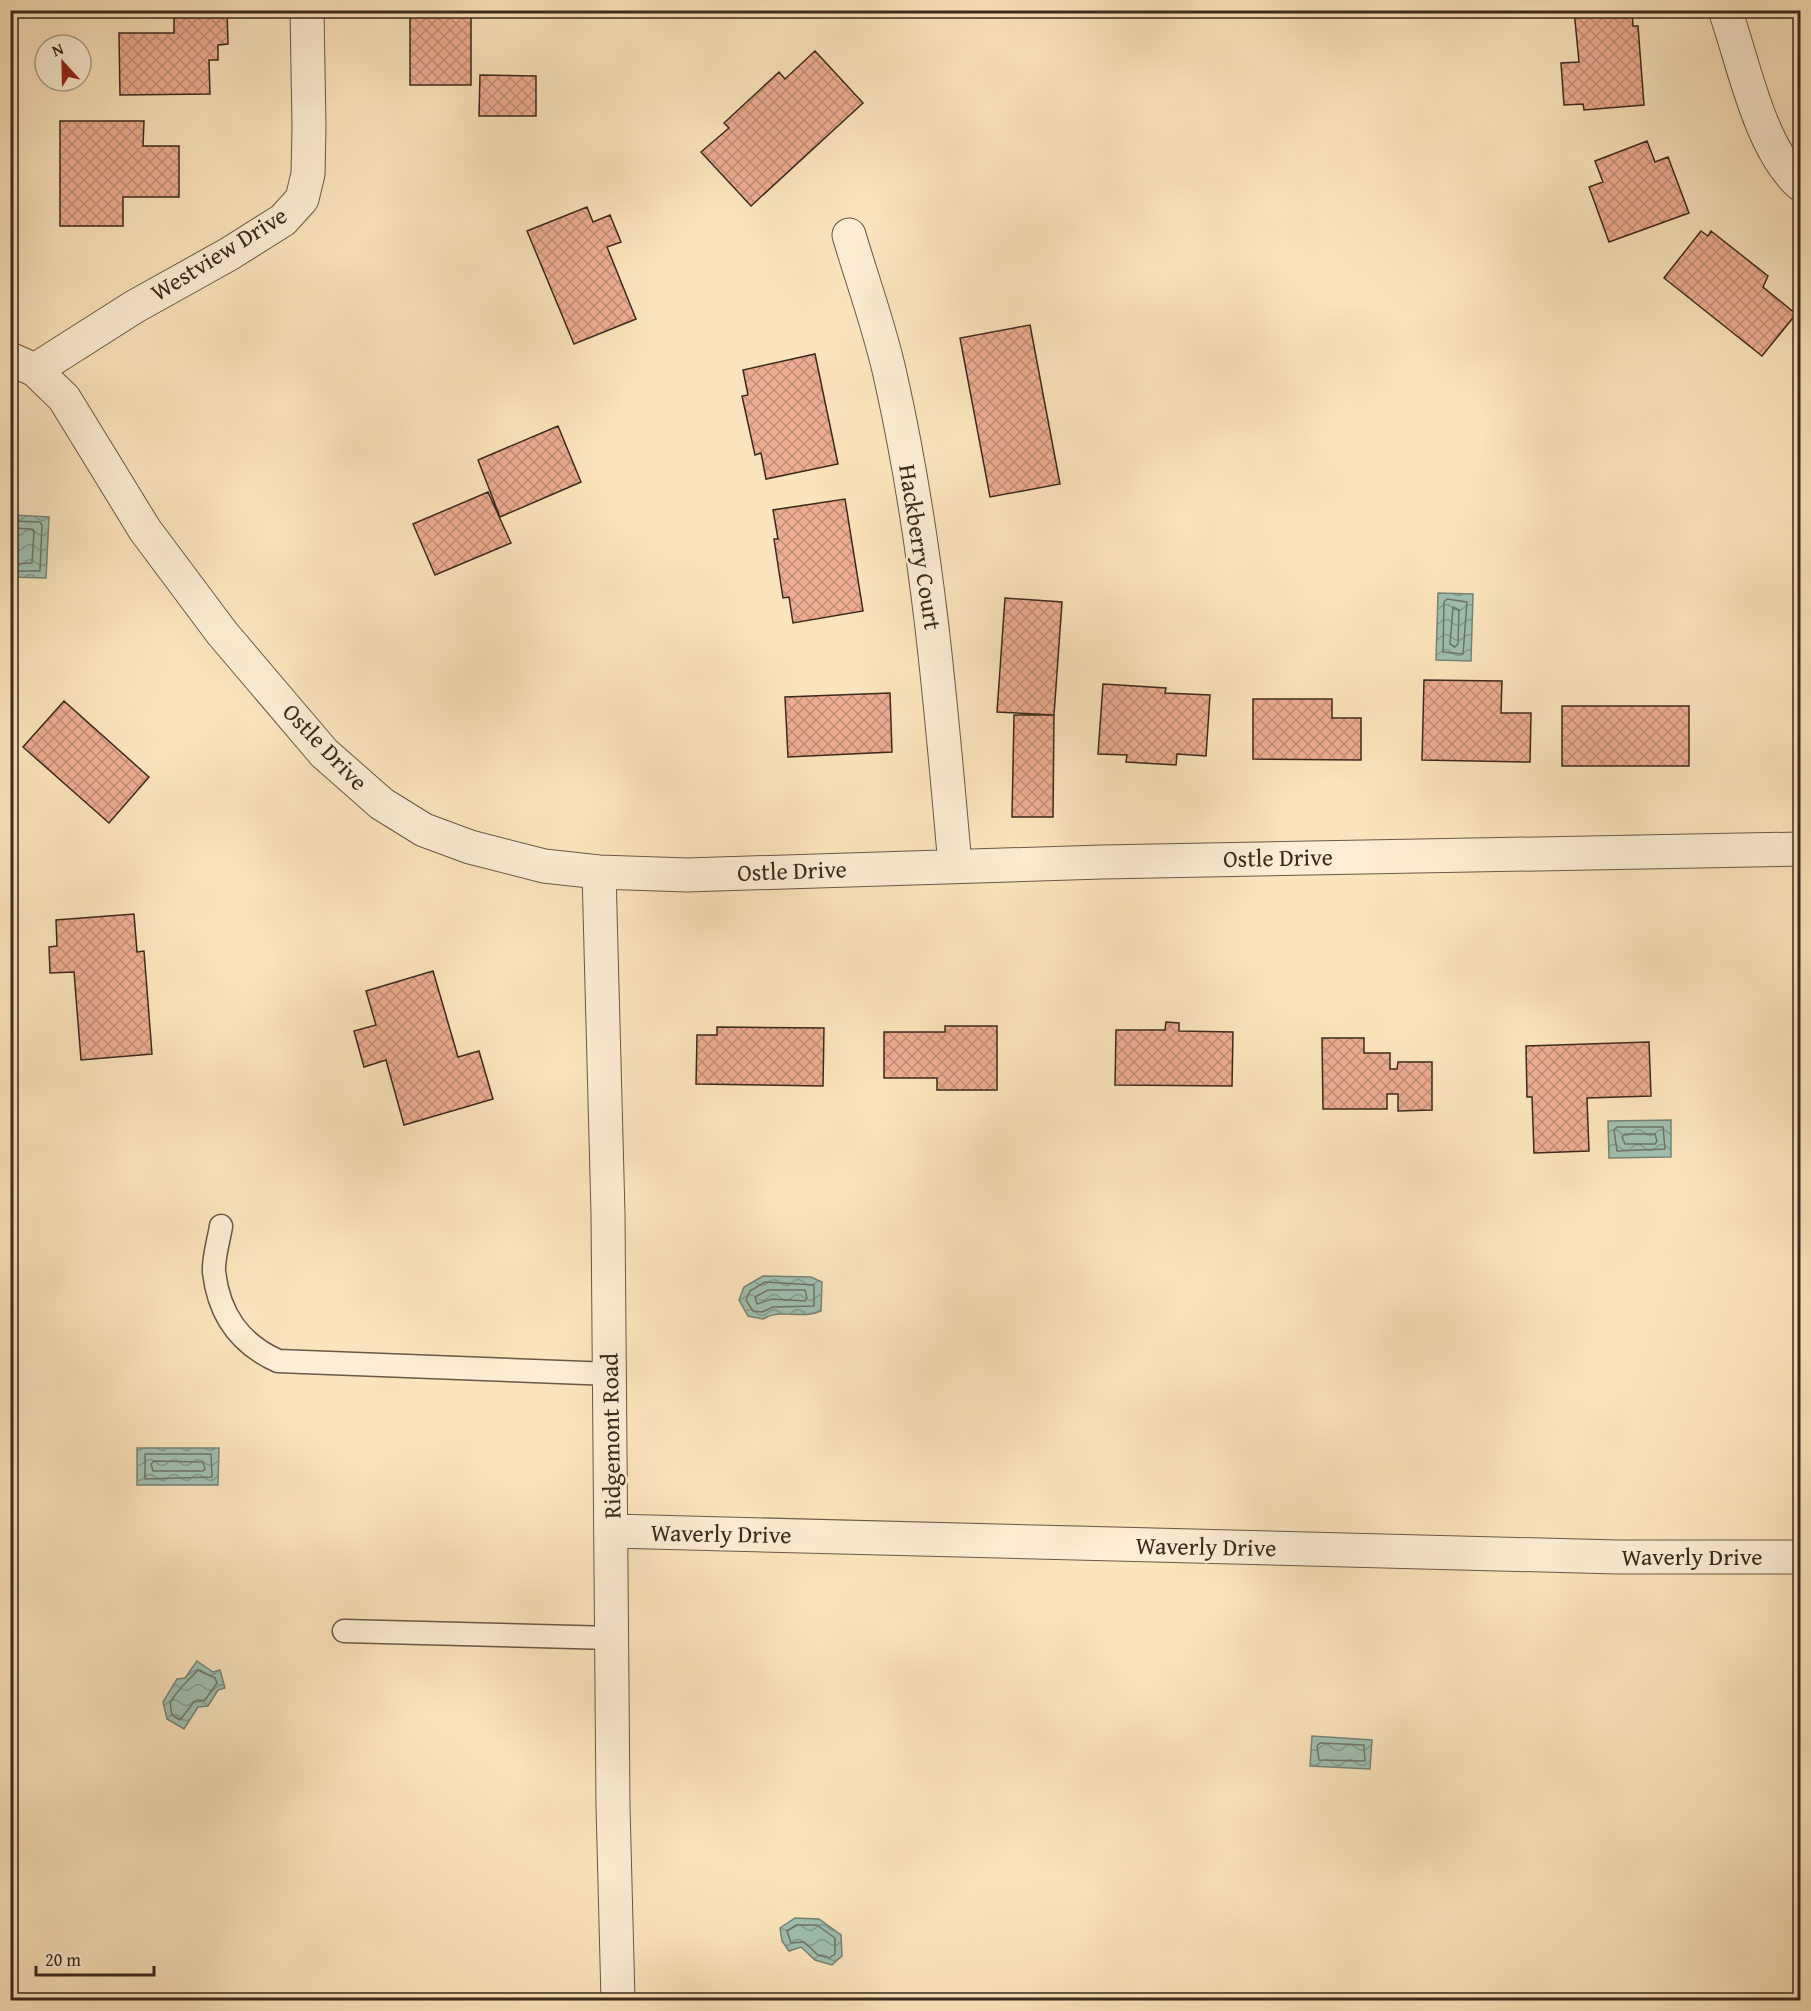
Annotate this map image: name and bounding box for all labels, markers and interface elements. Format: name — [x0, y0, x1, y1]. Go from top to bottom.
north arrow — [33, 33, 93, 93]
text: N — [48, 36, 67, 62]
street label: Westview Drive — [144, 198, 294, 309]
street label: Hackberry Court — [890, 462, 951, 633]
street label: Ostle Drive — [275, 695, 376, 798]
street label: Ostle Drive — [1223, 839, 1333, 876]
street label: Ostle Drive — [737, 851, 847, 890]
street label: Ridgemont Road — [592, 1353, 629, 1519]
street label: Waverly Drive — [650, 1515, 792, 1552]
street label: Waverly Drive — [1135, 1528, 1277, 1565]
street label: Waverly Drive — [1622, 1539, 1762, 1574]
scale bar — [36, 1939, 154, 1977]
text: 20 m — [45, 1946, 81, 1973]

